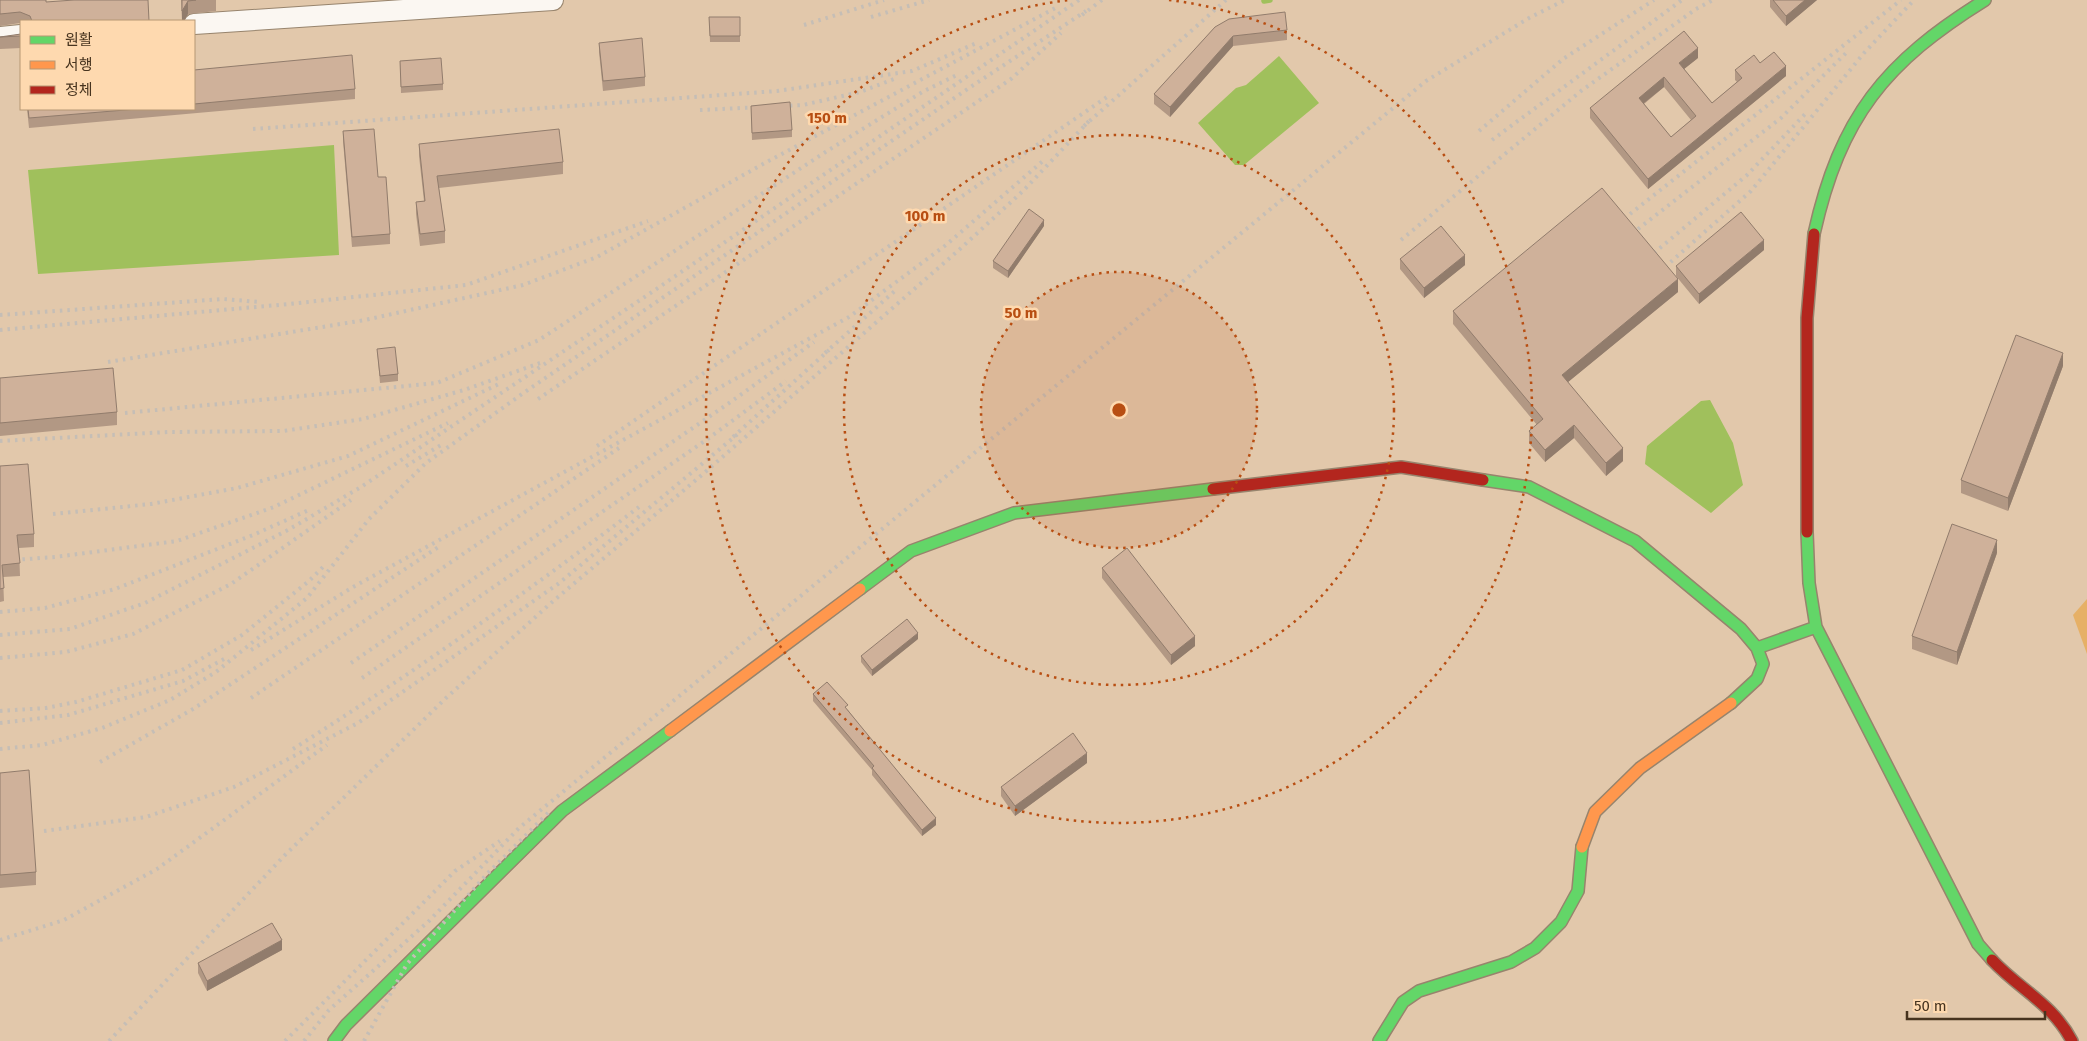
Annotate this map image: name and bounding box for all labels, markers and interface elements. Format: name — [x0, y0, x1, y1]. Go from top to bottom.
legend — [20, 20, 195, 110]
text: 원활 — [65, 31, 93, 49]
text: 서행 — [65, 56, 93, 74]
text: 정체 — [65, 81, 93, 99]
text: 150 m — [807, 109, 847, 127]
text: 100 m — [905, 207, 945, 225]
text: 50 m — [1004, 304, 1038, 322]
centre of rings — [1110, 401, 1128, 419]
scale bar — [1907, 988, 2044, 1020]
text: 50 m — [1914, 997, 1947, 1015]

